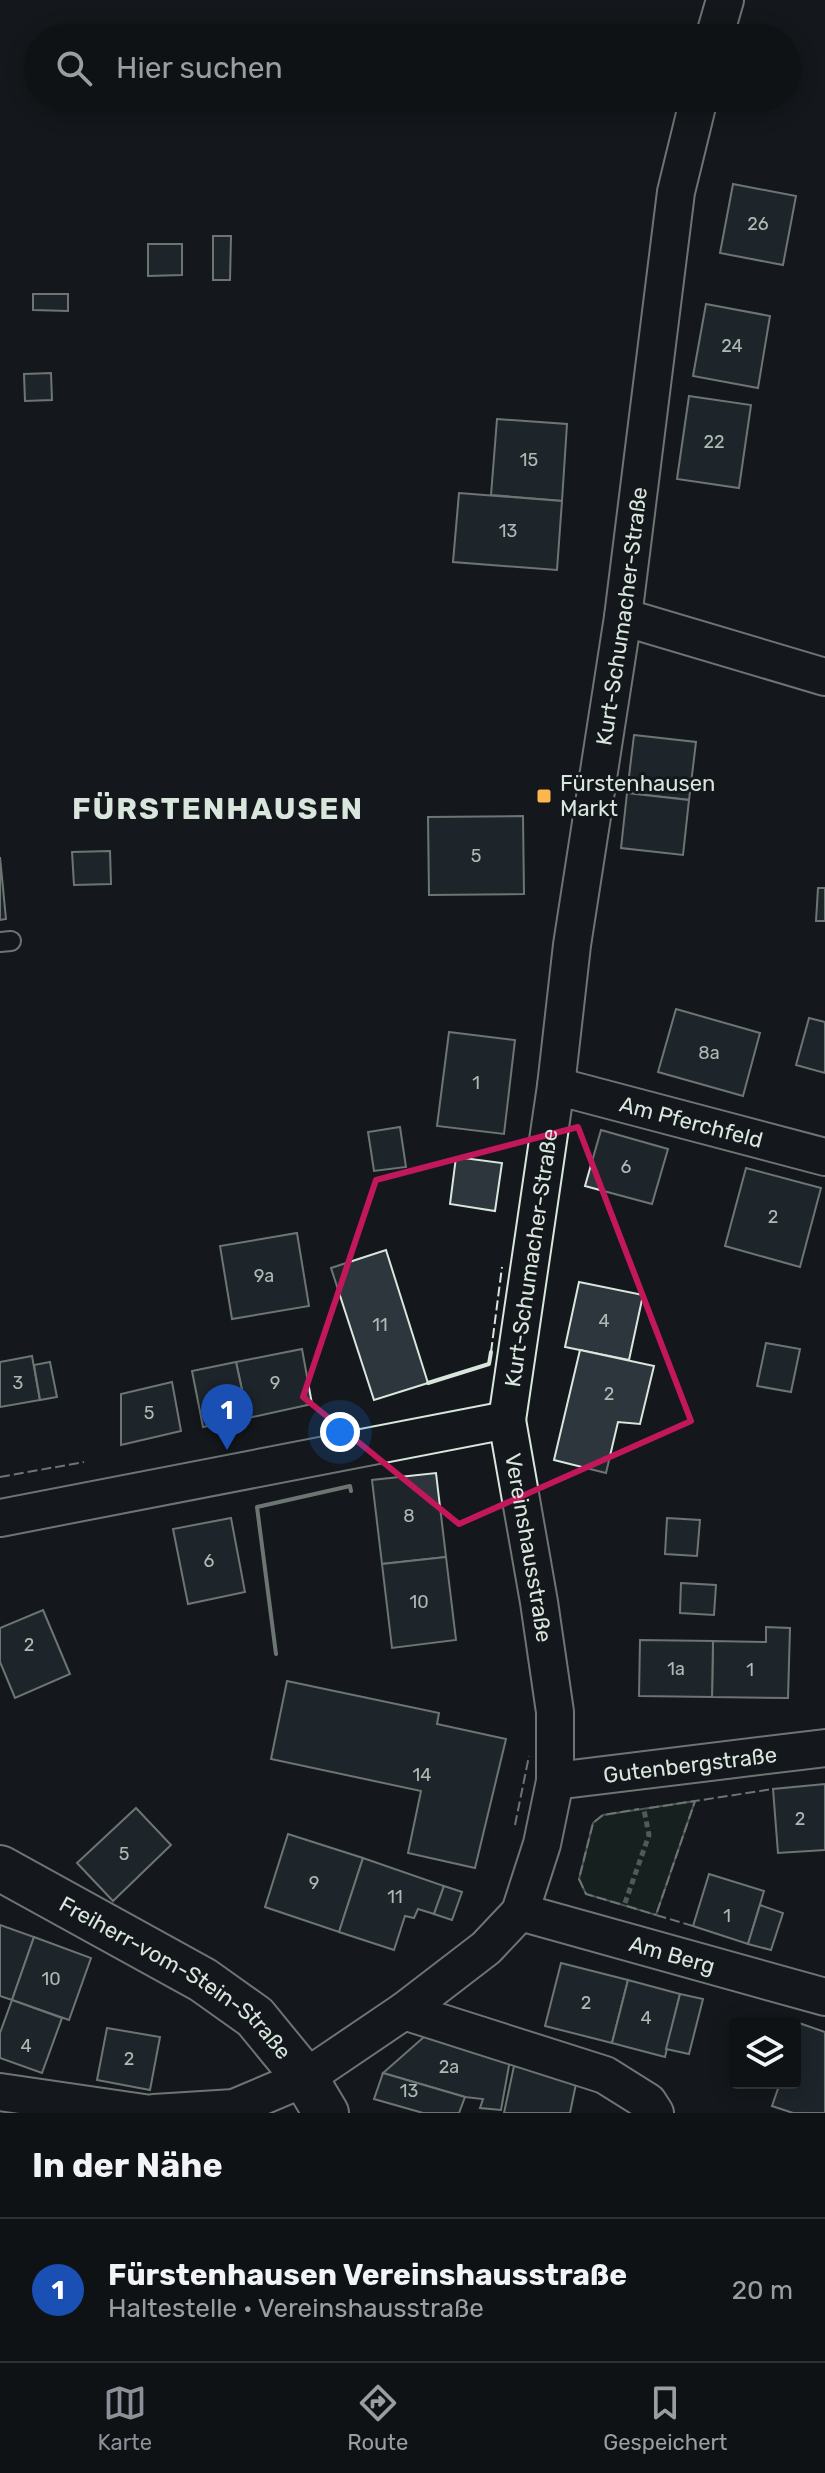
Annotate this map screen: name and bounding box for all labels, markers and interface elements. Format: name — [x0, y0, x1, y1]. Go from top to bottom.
search box — [24, 24, 801, 112]
icon: search — [52, 46, 96, 90]
text: Hier suchen — [116, 50, 283, 86]
house number: 26 — [747, 213, 769, 235]
house number: 24 — [721, 335, 743, 357]
house number: 22 — [703, 431, 725, 453]
house number: 15 — [520, 449, 538, 471]
street label: Kurt-Schumacher-Straße — [590, 485, 653, 747]
house number: 13 — [499, 520, 517, 542]
place label: Fürstenhausen Markt — [560, 770, 715, 822]
marker: Fürstenhausen Markt — [535, 787, 553, 805]
district label: FÜRSTENHAUSEN — [72, 791, 364, 827]
house number: 5 — [471, 845, 481, 867]
house number: 8a — [698, 1042, 720, 1064]
house number: 1 — [472, 1072, 480, 1094]
street label: Am Pferchfeld — [617, 1090, 766, 1154]
street label: Kurt-Schumacher-Straße — [499, 1127, 563, 1389]
house number: 6 — [621, 1156, 632, 1178]
house number: 2 — [768, 1206, 778, 1228]
house number: 9a — [254, 1265, 274, 1287]
house number: 4 — [598, 1310, 610, 1332]
house number: 11 — [372, 1314, 388, 1336]
house number: 3 — [13, 1372, 23, 1394]
house number: 9 — [270, 1372, 280, 1394]
house number: 2 — [604, 1383, 614, 1405]
pin: 1 — [201, 1384, 253, 1450]
house number: 5 — [144, 1402, 154, 1424]
your location — [320, 1412, 360, 1452]
street label: Vereinshausstraße — [500, 1451, 558, 1644]
house number: 8 — [403, 1505, 415, 1527]
house number: 6 — [204, 1550, 215, 1572]
house number: 10 — [409, 1591, 429, 1613]
house number: 2 — [24, 1634, 34, 1656]
house number: 1a — [667, 1658, 685, 1680]
house number: 1 — [746, 1659, 754, 1681]
street label: Gutenbergstraße — [602, 1741, 778, 1788]
house number: 14 — [413, 1764, 431, 1786]
house number: 2 — [795, 1808, 805, 1830]
house number: 5 — [119, 1843, 129, 1865]
house number: 9 — [309, 1872, 319, 1894]
house number: 11 — [387, 1886, 403, 1908]
street label: Freiherr-vom-Stein-Straße — [55, 1890, 297, 2064]
house number: 1 — [723, 1905, 731, 1927]
street label: Am Berg — [626, 1930, 718, 1979]
house number: 10 — [41, 1968, 61, 1990]
house number: 2 — [581, 1992, 591, 2014]
house number: 4 — [640, 2007, 652, 2029]
map controls — [729, 2017, 801, 2089]
button: layers — [729, 2017, 801, 2089]
house number: 4 — [20, 2035, 32, 2057]
house number: 2 — [124, 2048, 134, 2070]
house number: 2a — [439, 2056, 459, 2078]
house number: 13 — [400, 2080, 418, 2102]
text: In der Nähe — [32, 2145, 223, 2186]
text: Fürstenhausen Vereinshausstraße — [108, 2257, 627, 2293]
text: 1 — [52, 2275, 64, 2306]
text: 20 m — [732, 2275, 793, 2306]
text: Haltestelle · Vereinshausstraße — [108, 2293, 484, 2324]
tab: Karte — [98, 2381, 152, 2456]
tab: Route — [347, 2381, 408, 2456]
tab: Gespeichert — [603, 2381, 727, 2456]

